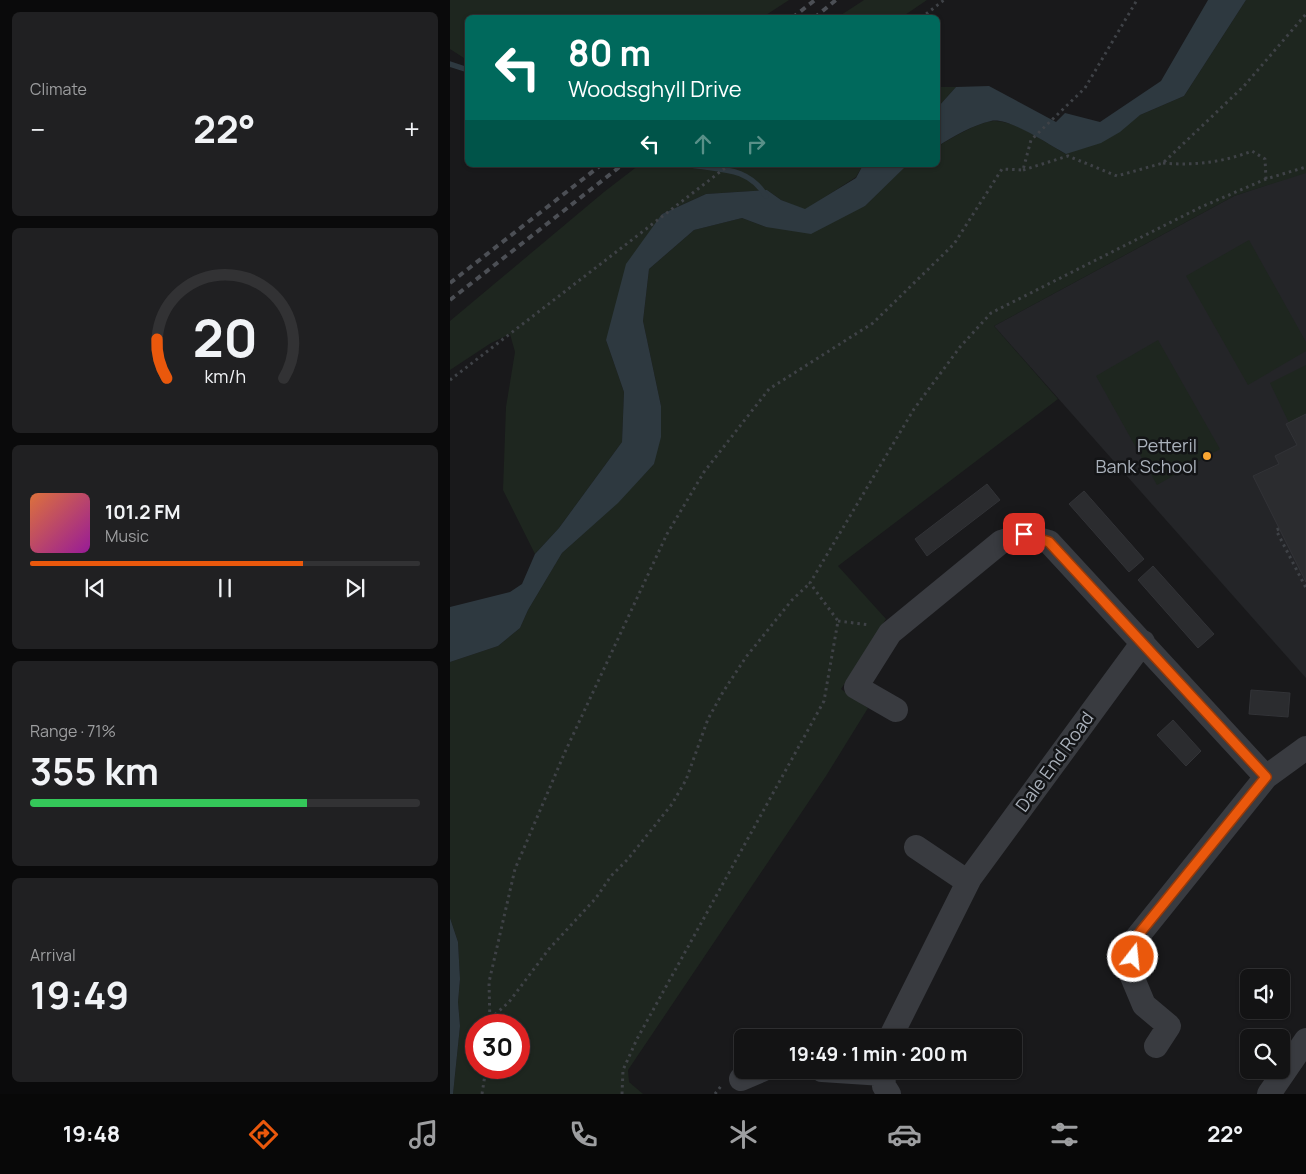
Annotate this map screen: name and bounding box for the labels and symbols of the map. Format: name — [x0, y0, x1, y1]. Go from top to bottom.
place label: Petteril Bank School — [1095, 433, 1197, 478]
marker: Petteril Bank School — [1201, 450, 1213, 462]
pin — [1003, 513, 1045, 555]
street label: Dale End Road — [1010, 707, 1099, 816]
position arrow — [1106, 930, 1158, 982]
speed limit sign: 30 — [465, 1014, 530, 1079]

